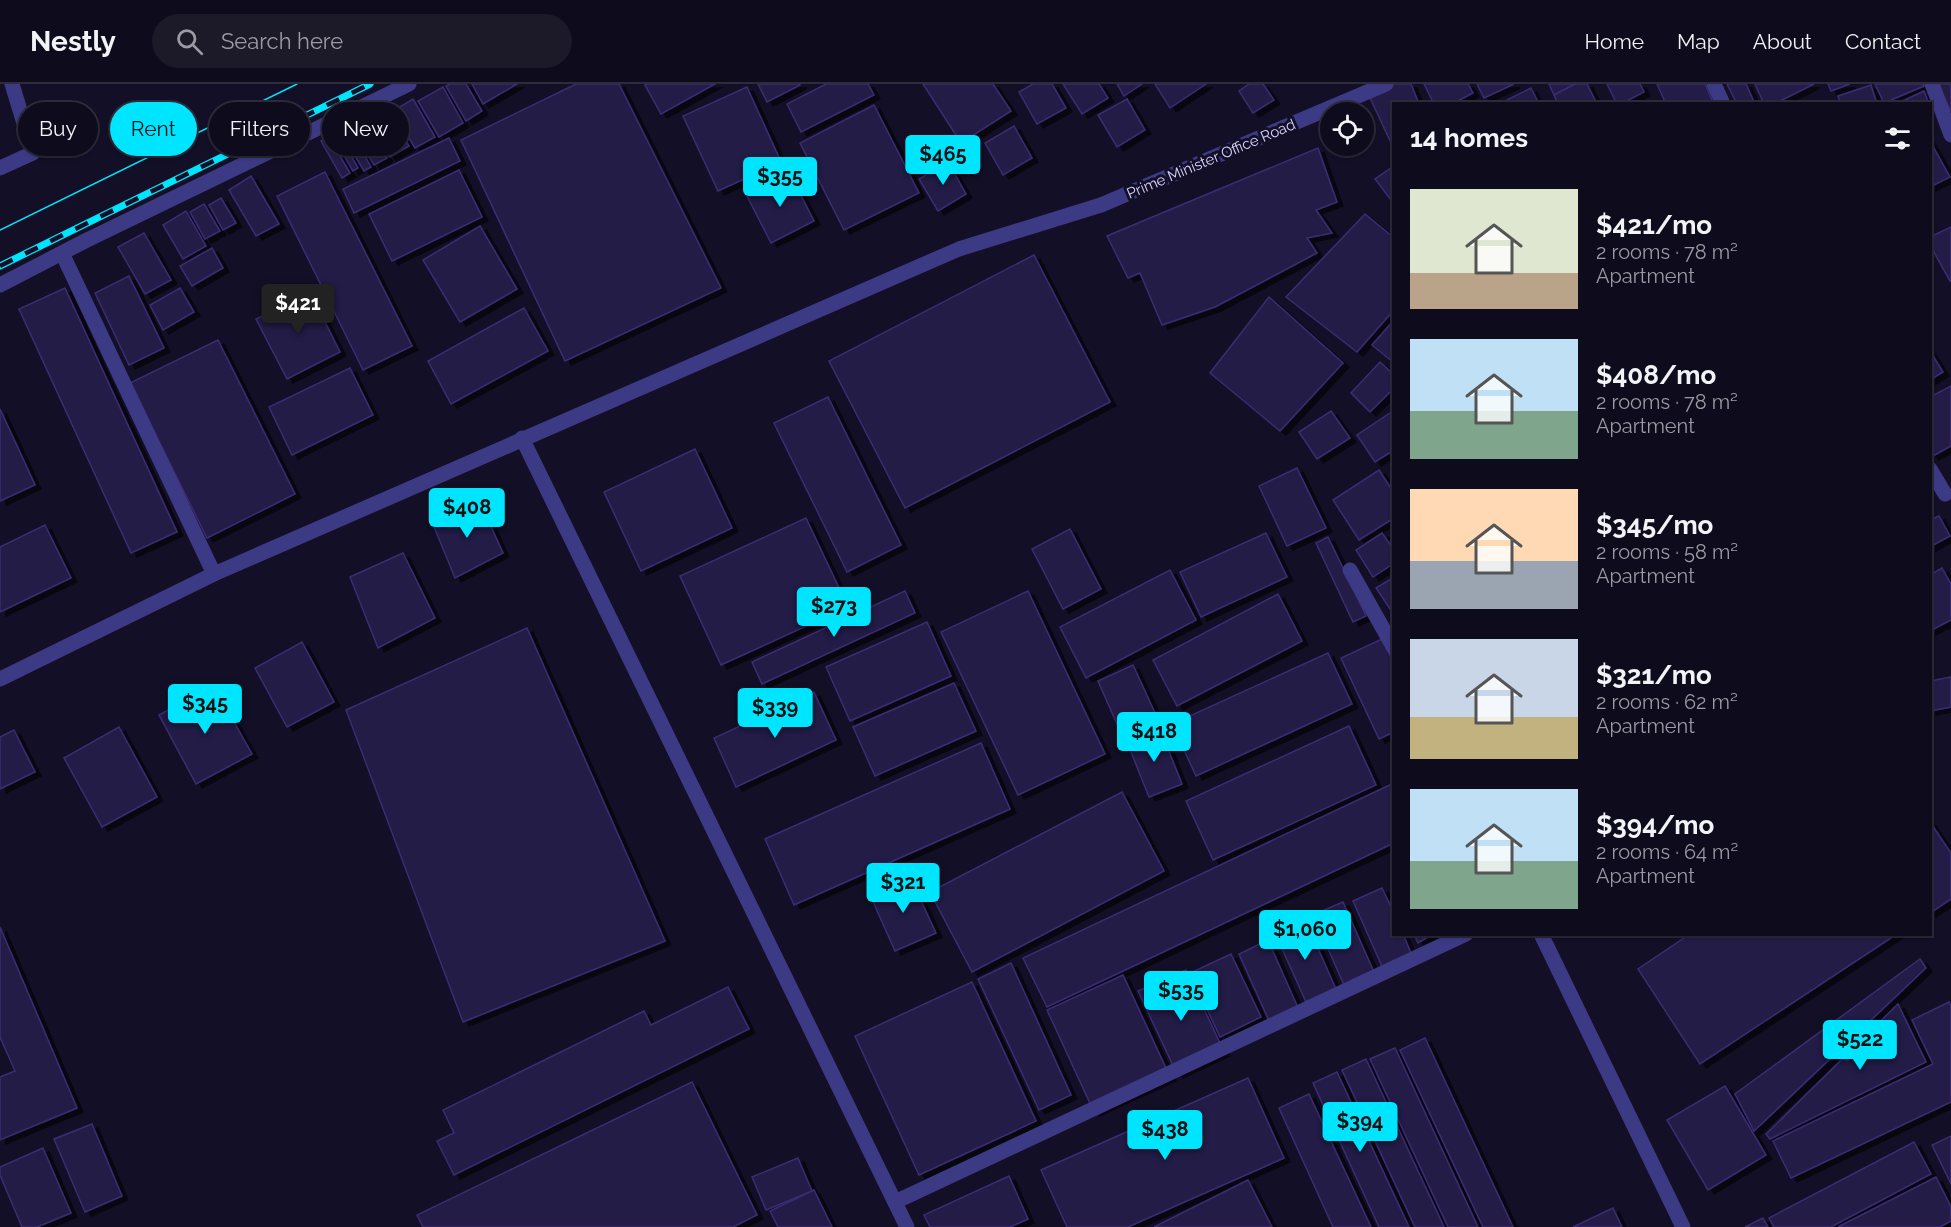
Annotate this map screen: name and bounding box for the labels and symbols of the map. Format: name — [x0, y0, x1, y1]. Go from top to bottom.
street label: Prime Minister Office Road — [1124, 115, 1298, 203]
pin: $465 — [907, 135, 979, 186]
pin: $355 — [744, 157, 816, 208]
pin: $421 — [262, 284, 334, 335]
pin: $408 — [431, 488, 503, 539]
pin: $273 — [798, 587, 870, 638]
pin: $345 — [169, 684, 241, 735]
pin: $339 — [739, 688, 811, 739]
pin: $418 — [1118, 712, 1190, 763]
pin: $321 — [867, 863, 939, 914]
pin: $1,060 — [1256, 910, 1354, 961]
pin: $535 — [1145, 971, 1217, 1022]
pin: $522 — [1824, 1020, 1896, 1071]
pin: $394 — [1324, 1102, 1396, 1153]
pin: $438 — [1129, 1110, 1201, 1161]

